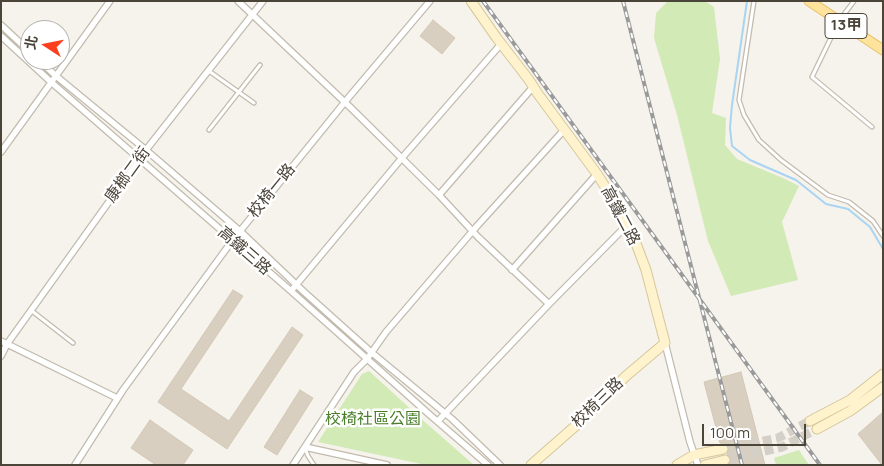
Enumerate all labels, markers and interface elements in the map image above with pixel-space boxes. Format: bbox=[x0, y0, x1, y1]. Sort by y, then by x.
road number: 13甲 bbox=[825, 14, 867, 38]
north arrow bbox=[20, 20, 70, 70]
text: 北 bbox=[20, 34, 41, 51]
street label: 康榔二街 bbox=[101, 143, 155, 207]
street label: 校椅一路 bbox=[244, 160, 300, 222]
street label: 高鐵二路 bbox=[597, 183, 643, 249]
street label: 高鐵三路 bbox=[214, 223, 274, 279]
street label: 校椅三路 bbox=[568, 374, 628, 432]
park label: 校椅社區公園 bbox=[325, 410, 421, 430]
scale bar bbox=[704, 414, 808, 446]
text: 100 m bbox=[710, 422, 750, 443]

